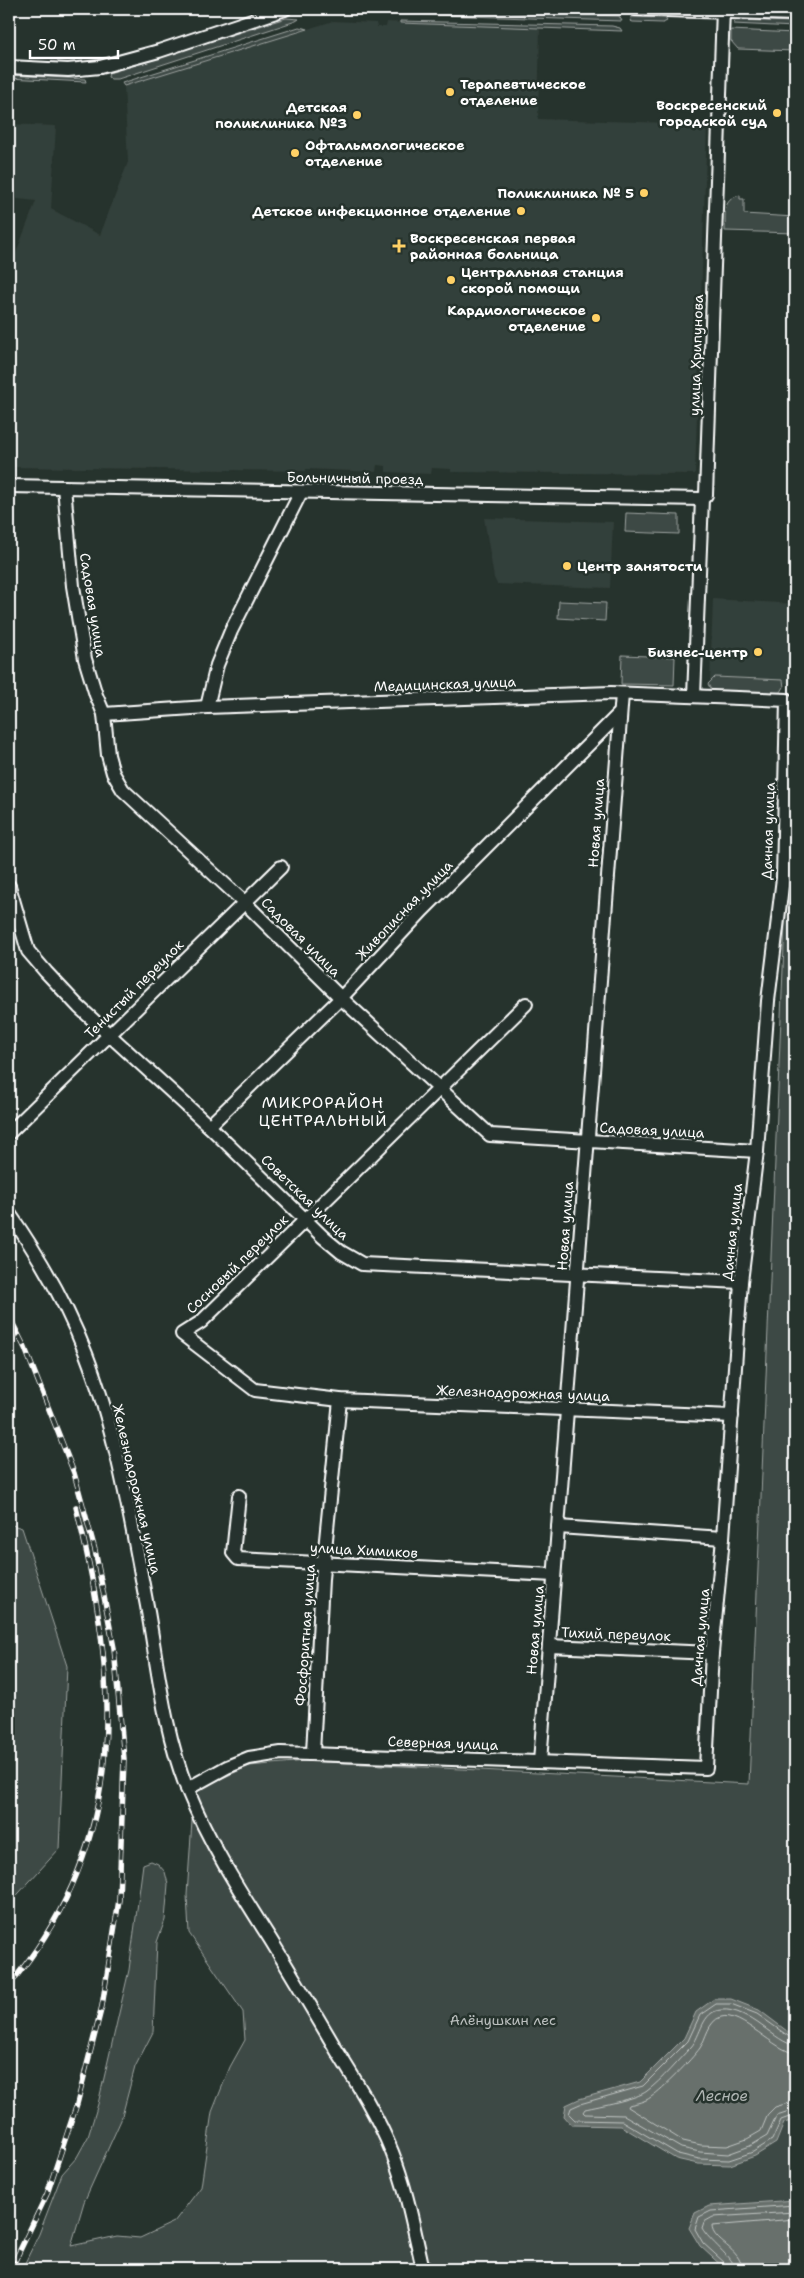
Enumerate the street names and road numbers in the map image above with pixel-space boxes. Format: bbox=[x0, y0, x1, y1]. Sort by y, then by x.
street label: улица Хрипунова bbox=[685, 294, 707, 416]
street label: Больничный проезд bbox=[286, 468, 424, 488]
street label: Садовая улица bbox=[76, 552, 110, 659]
street label: Медицинская улица bbox=[374, 673, 517, 695]
street label: Новая улица bbox=[584, 777, 608, 868]
street label: Дачная улица bbox=[757, 782, 779, 880]
street label: Живописная улица bbox=[352, 856, 457, 964]
street label: Садовая улица bbox=[257, 893, 345, 981]
street label: Тенистый переулок bbox=[81, 935, 188, 1042]
street label: Садовая улица bbox=[599, 1118, 705, 1142]
street label: Советская улица bbox=[257, 1150, 353, 1244]
street label: Новая улица bbox=[553, 1180, 577, 1271]
street label: Дачная улица bbox=[718, 1182, 746, 1282]
street label: Сосновый переулок bbox=[182, 1210, 292, 1317]
street label: Железнодорожная улица bbox=[436, 1381, 611, 1405]
street label: Железнодорожная улица bbox=[109, 1402, 165, 1576]
street label: улица Химиков bbox=[310, 1538, 418, 1562]
street label: Фосфоритная улица bbox=[291, 1563, 319, 1706]
street label: Новая улица bbox=[522, 1584, 548, 1675]
street label: Дачная улица bbox=[687, 1587, 713, 1687]
street label: Тихий переулок bbox=[561, 1623, 672, 1645]
street label: Северная улица bbox=[387, 1732, 499, 1754]

